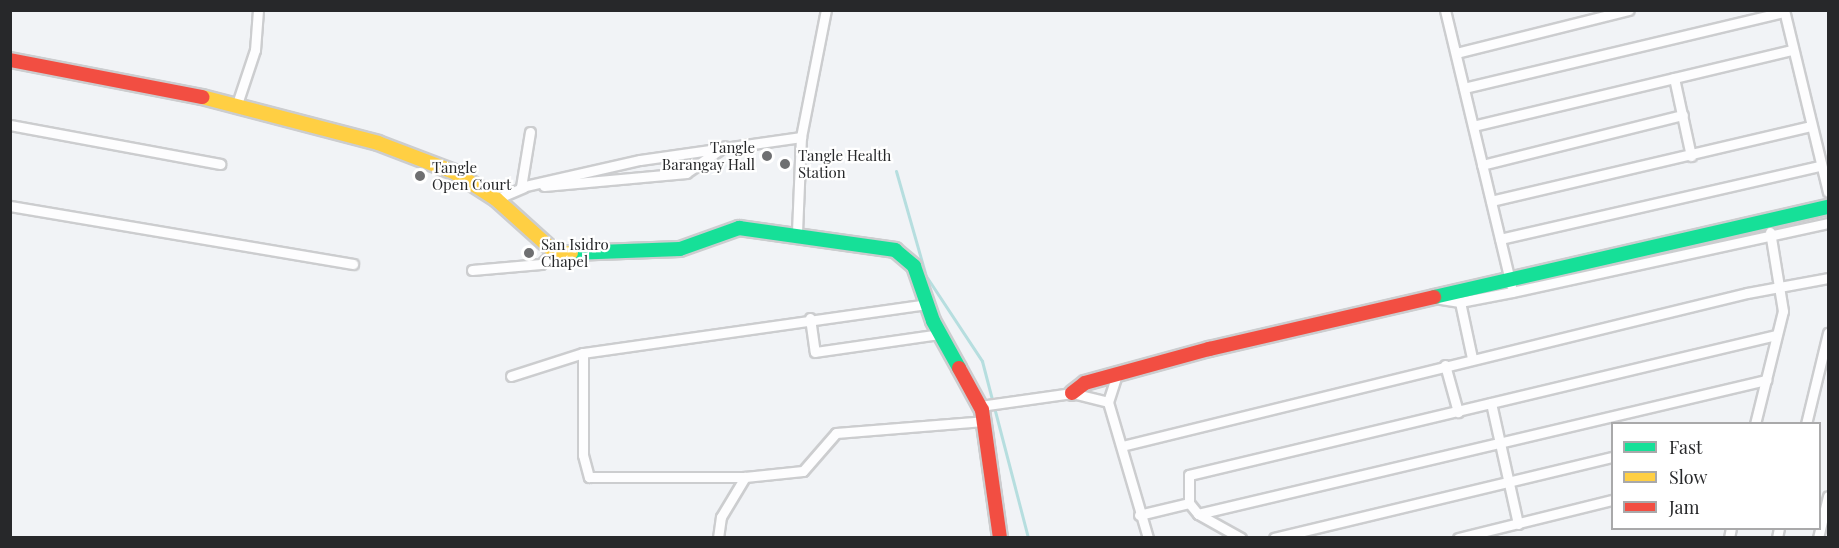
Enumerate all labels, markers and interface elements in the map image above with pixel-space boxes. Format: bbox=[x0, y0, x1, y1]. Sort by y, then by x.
place label: Tangle Barangay Hall bbox=[661, 138, 755, 173]
place label: Tangle Health Station bbox=[798, 146, 891, 181]
marker: Tangle Barangay Hall bbox=[760, 149, 774, 163]
marker: Tangle Health Station bbox=[776, 155, 794, 173]
place label: Tangle Open Court bbox=[432, 158, 511, 193]
marker: Tangle Open Court bbox=[413, 169, 427, 183]
place label: San Isidro Chapel bbox=[541, 235, 609, 270]
marker: San Isidro Chapel bbox=[522, 246, 536, 260]
legend bbox=[1611, 422, 1821, 530]
text: Fast bbox=[1669, 435, 1702, 459]
text: Slow bbox=[1669, 465, 1707, 489]
text: Jam bbox=[1669, 495, 1699, 519]

